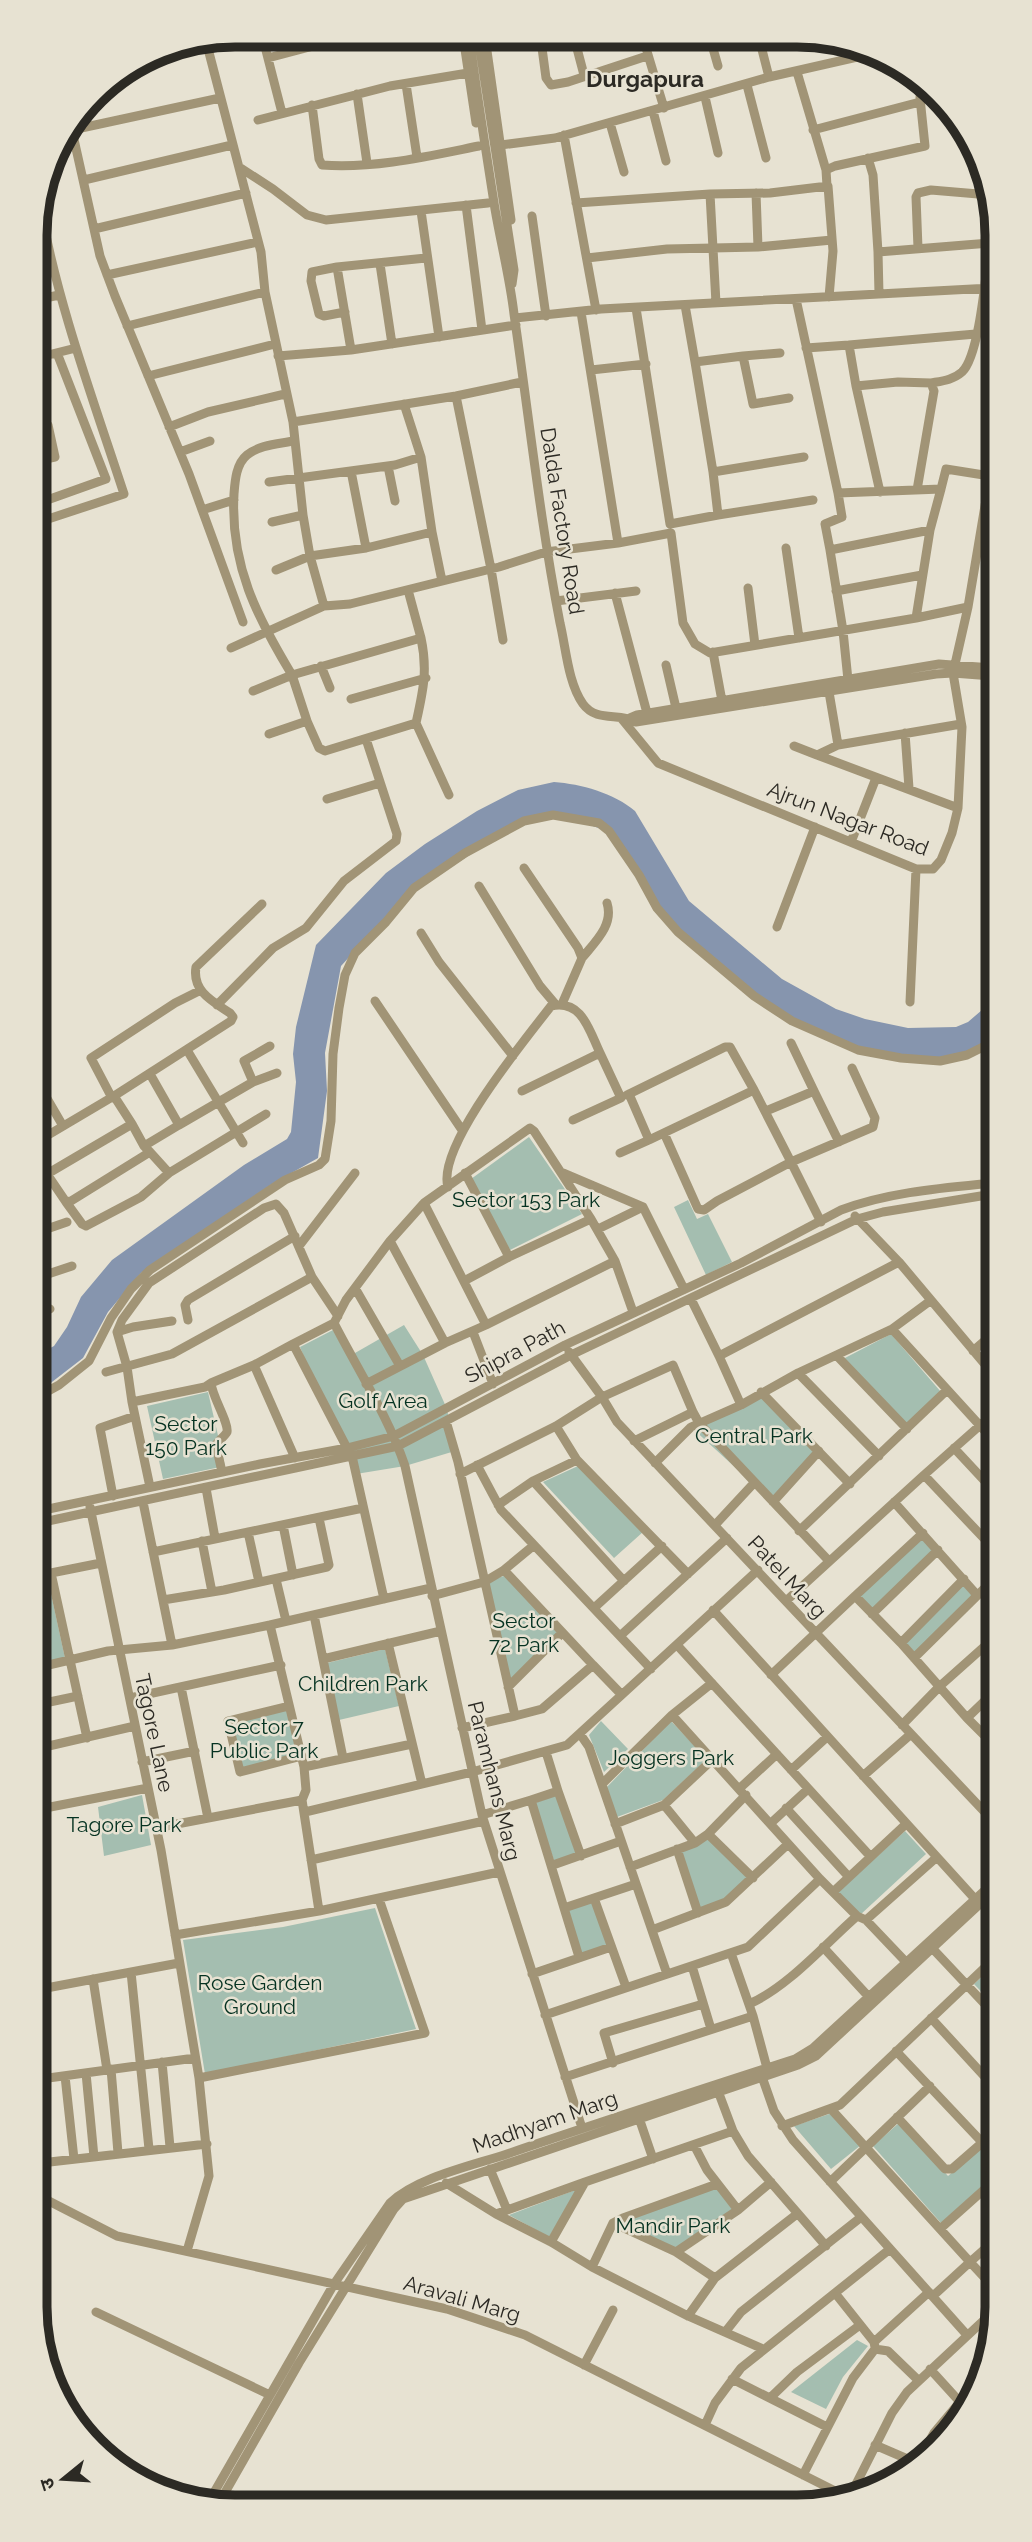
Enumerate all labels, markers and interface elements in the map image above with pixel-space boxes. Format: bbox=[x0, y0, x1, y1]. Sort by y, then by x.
district label: Durgapura bbox=[586, 65, 704, 92]
street label: Dalda Factory Road bbox=[535, 426, 590, 616]
street label: Ajrun Nagar Road bbox=[764, 776, 932, 861]
park label: Sector 153 Park bbox=[452, 1187, 600, 1212]
street label: Shipra Path bbox=[460, 1315, 569, 1388]
park label: Golf Area bbox=[338, 1388, 428, 1413]
park label: Sector 150 Park bbox=[145, 1411, 227, 1460]
park label: Central Park bbox=[695, 1423, 813, 1448]
street label: Patel Marg bbox=[743, 1530, 832, 1623]
park label: Sector 72 Park bbox=[489, 1608, 559, 1657]
street label: Tagore Lane bbox=[130, 1671, 179, 1794]
park label: Children Park bbox=[298, 1671, 428, 1696]
street label: Paramhans Marg bbox=[463, 1698, 526, 1863]
park label: Sector 7 Public Park bbox=[210, 1714, 318, 1763]
park label: Joggers Park bbox=[608, 1745, 734, 1770]
park label: Tagore Park bbox=[66, 1812, 182, 1837]
park label: Rose Garden Ground bbox=[198, 1970, 322, 2019]
street label: Madhyam Marg bbox=[469, 2085, 621, 2158]
park label: Mandir Park bbox=[616, 2213, 730, 2238]
street label: Aravali Marg bbox=[401, 2270, 523, 2327]
north arrow bbox=[28, 2444, 98, 2514]
text: उ bbox=[34, 2475, 59, 2493]

